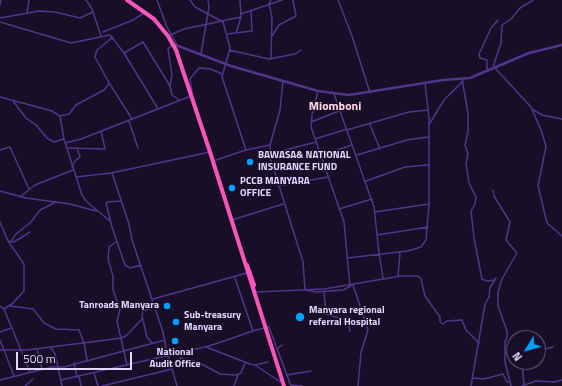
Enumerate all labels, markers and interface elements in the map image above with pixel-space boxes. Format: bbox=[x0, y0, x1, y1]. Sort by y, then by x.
district label: Miomboni bbox=[309, 100, 361, 114]
place label: BAWASA& NATIONAL INSURANCE FUND bbox=[258, 150, 350, 174]
marker: BAWASA& NATIONAL INSURANCE FUND bbox=[245, 157, 255, 167]
place label: PCCB MANYARA OFFICE bbox=[240, 176, 310, 200]
marker: PCCB MANYARA OFFICE bbox=[227, 183, 237, 193]
place label: Tanroads Manyara bbox=[79, 300, 159, 312]
marker: Tanroads Manyara bbox=[162, 301, 172, 311]
place label: Manyara regional referral Hospital bbox=[309, 305, 385, 328]
place label: Sub-treasury Manyara bbox=[184, 310, 241, 334]
marker: Manyara regional referral Hospital bbox=[294, 311, 306, 323]
marker: Sub-treasury Manyara bbox=[171, 317, 181, 327]
north arrow bbox=[506, 330, 546, 370]
marker: National Audit Office bbox=[170, 336, 180, 346]
scale bar bbox=[18, 344, 134, 370]
place label: National Audit Office bbox=[149, 347, 201, 370]
text: 500 m bbox=[23, 349, 56, 368]
text: N bbox=[509, 349, 526, 364]

